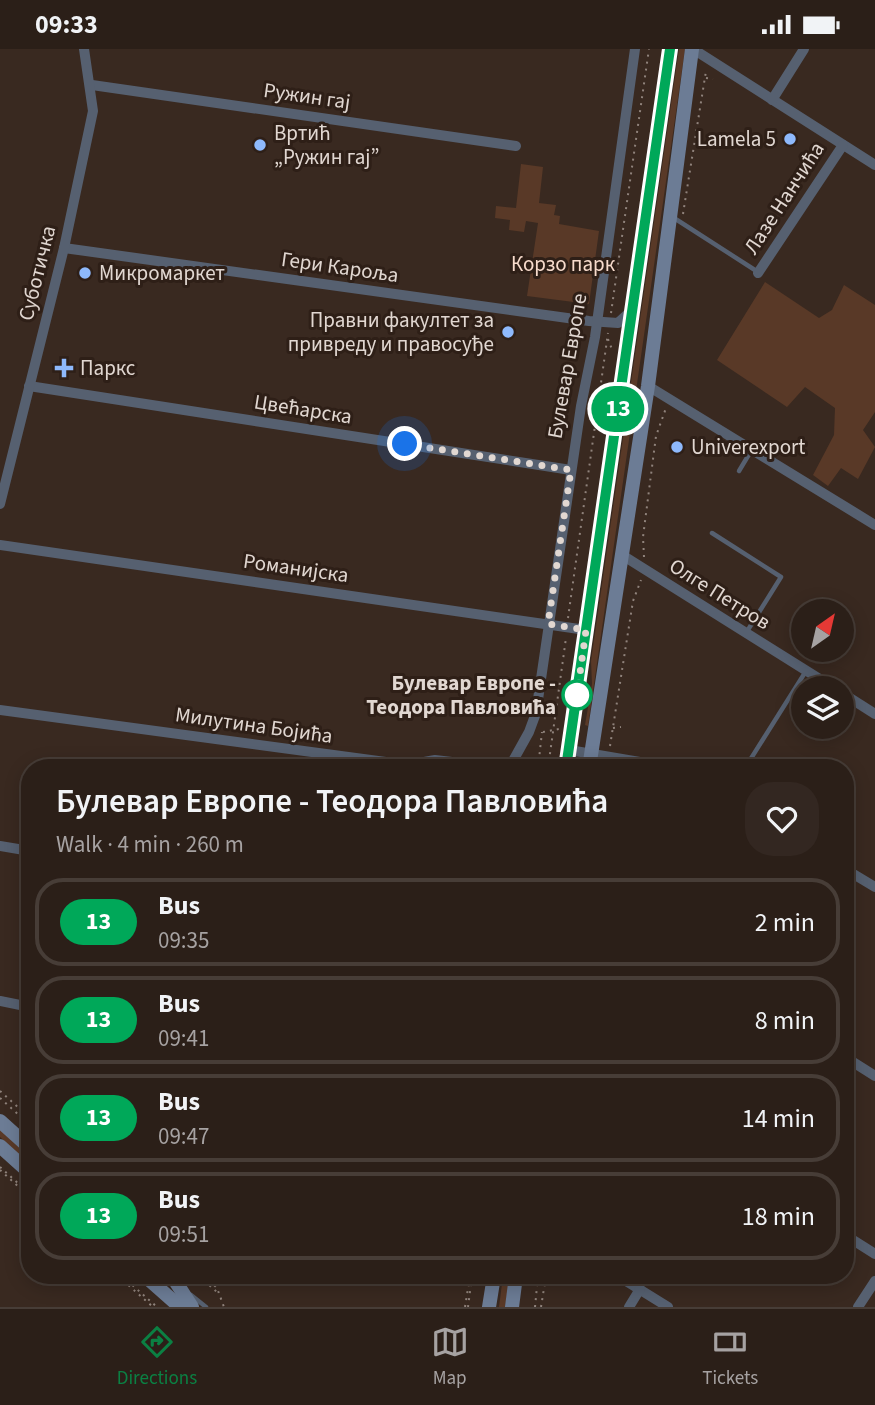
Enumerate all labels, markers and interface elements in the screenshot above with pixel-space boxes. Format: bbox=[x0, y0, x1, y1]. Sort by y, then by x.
text: 09:33 bbox=[35, 6, 98, 43]
street label: Ружин гај bbox=[262, 75, 352, 117]
place label: Вртић „Ружин гај” bbox=[274, 118, 379, 172]
place label: Lamela 5 bbox=[697, 124, 776, 154]
marker: Lamela 5 bbox=[782, 131, 798, 147]
street label: Лазе Нанчића bbox=[736, 136, 832, 260]
marker: Вртић „Ружин гај” bbox=[252, 137, 268, 153]
street label: Суботичка bbox=[11, 222, 63, 324]
street label: Гери Кароља bbox=[279, 244, 401, 290]
park label: Корзо парк bbox=[511, 249, 616, 279]
place label: Микромаркет bbox=[99, 258, 225, 288]
marker: Микромаркет bbox=[77, 265, 93, 281]
street label: Булевар Европе bbox=[539, 291, 595, 441]
place label: Правни факултет за привреду и правосуђе bbox=[288, 305, 494, 359]
marker: Правни факултет за привреду и правосуђе bbox=[500, 324, 516, 340]
place label: Паркс bbox=[80, 353, 136, 383]
marker: Паркс bbox=[54, 358, 74, 378]
street label: Цвећарска bbox=[252, 386, 354, 432]
line badge: 13 bbox=[586, 386, 650, 432]
text: 13 bbox=[605, 391, 631, 426]
your location bbox=[387, 426, 422, 461]
place label: Univerexport bbox=[691, 432, 805, 462]
marker: Univerexport bbox=[669, 439, 685, 455]
street label: Романијска bbox=[241, 546, 351, 590]
street label: Олге Петров bbox=[664, 551, 776, 637]
north arrow bbox=[791, 599, 854, 661]
map controls bbox=[791, 599, 854, 739]
place label: Булевар Европе - Теодора Павловића bbox=[366, 668, 556, 722]
button: layers bbox=[791, 676, 854, 739]
marker: Булевар Европе - Теодора Павловића bbox=[562, 680, 592, 710]
street label: Милутина Бојића bbox=[173, 699, 335, 751]
text: Булевар Европе - Теодора Павловића bbox=[56, 778, 608, 825]
button: heart bbox=[745, 782, 819, 856]
text: Walk · 4 min · 260 m bbox=[56, 828, 244, 861]
text: Bus bbox=[158, 887, 200, 924]
text: 13 bbox=[86, 904, 111, 939]
text: 2 min bbox=[755, 904, 815, 941]
text: 09:35 bbox=[158, 924, 209, 957]
text: Bus bbox=[158, 985, 200, 1022]
text: 13 bbox=[86, 1002, 111, 1037]
text: 8 min bbox=[755, 1002, 815, 1039]
text: 09:41 bbox=[158, 1022, 209, 1055]
text: Bus bbox=[158, 1083, 200, 1120]
text: 13 bbox=[86, 1100, 111, 1135]
text: 14 min bbox=[742, 1100, 815, 1137]
text: 09:47 bbox=[158, 1120, 209, 1153]
text: Bus bbox=[158, 1181, 200, 1218]
text: 13 bbox=[86, 1198, 111, 1233]
text: 18 min bbox=[742, 1198, 815, 1235]
text: 09:51 bbox=[158, 1218, 209, 1251]
tab: Directions bbox=[117, 1323, 197, 1392]
tab: Map bbox=[431, 1323, 469, 1392]
tab: Tickets bbox=[702, 1323, 758, 1392]

